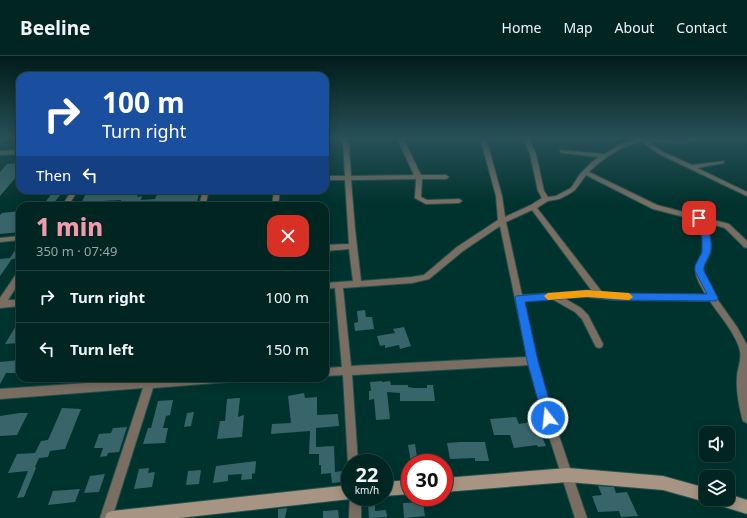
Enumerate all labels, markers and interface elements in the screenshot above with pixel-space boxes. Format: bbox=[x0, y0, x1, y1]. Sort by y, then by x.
text: Beeline bbox=[20, 15, 90, 41]
text: Home bbox=[502, 18, 541, 37]
text: Map bbox=[563, 18, 593, 37]
text: About bbox=[615, 18, 654, 37]
text: Contact bbox=[676, 18, 727, 37]
text: 100 m bbox=[102, 83, 185, 121]
icon: right bbox=[36, 88, 88, 140]
text: Turn right bbox=[102, 119, 186, 143]
icon: left bbox=[79, 164, 101, 186]
text: Then bbox=[36, 165, 71, 185]
pin bbox=[682, 201, 716, 235]
icon: arrive bbox=[688, 207, 710, 229]
text: 1 min bbox=[36, 210, 103, 243]
button: close bbox=[267, 215, 309, 257]
text: 350 m · 07:49 bbox=[36, 242, 117, 260]
icon: right bbox=[36, 286, 58, 308]
text: Turn right bbox=[70, 287, 145, 307]
text: 100 m bbox=[265, 287, 309, 307]
icon: left bbox=[36, 338, 58, 360]
text: Turn left bbox=[70, 339, 134, 359]
text: 150 m bbox=[265, 339, 309, 359]
position arrow bbox=[527, 397, 569, 439]
map controls bbox=[699, 426, 735, 506]
button: sound bbox=[699, 426, 735, 462]
speed limit sign: 30 bbox=[401, 454, 453, 506]
text: 22 bbox=[356, 461, 378, 488]
button: layers bbox=[699, 470, 735, 506]
text: km/h bbox=[355, 483, 379, 497]

